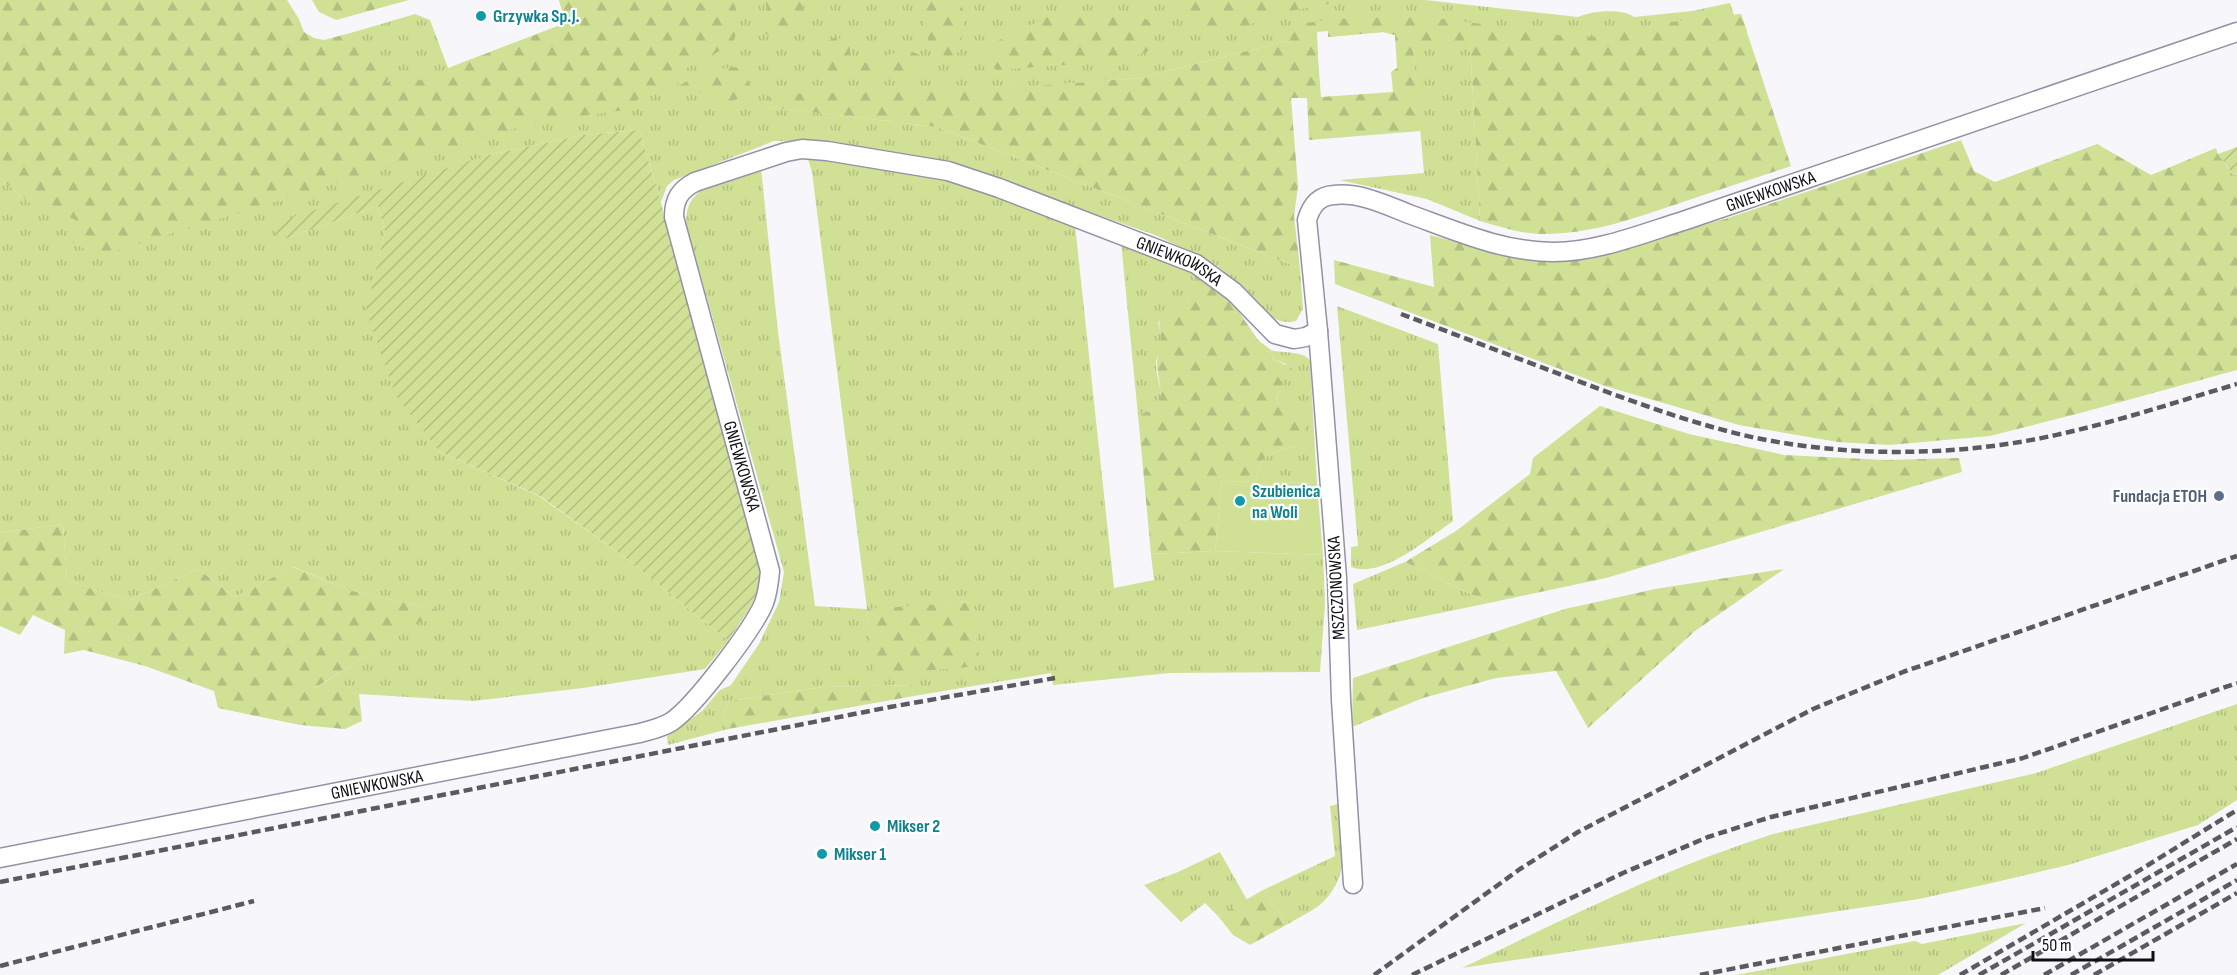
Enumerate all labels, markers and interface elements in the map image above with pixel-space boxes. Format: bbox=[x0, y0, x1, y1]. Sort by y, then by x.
place label: Grzywka Sp.J. bbox=[493, 6, 580, 27]
marker: Grzywka Sp.J. bbox=[474, 9, 488, 23]
street label: GNIEWKOWSKA bbox=[1723, 167, 1818, 217]
street label: GNIEWKOWSKA bbox=[1133, 232, 1226, 291]
street label: GNIEWKOWSKA bbox=[719, 419, 764, 514]
place label: Szubienica na Woli bbox=[1252, 481, 1320, 523]
place label: Fundacja ETOH bbox=[2113, 486, 2207, 507]
marker: Fundacja ETOH bbox=[2212, 489, 2226, 503]
marker: Szubienica na Woli bbox=[1233, 494, 1247, 508]
street label: MSZCZONOWSKA bbox=[1323, 535, 1350, 640]
street label: GNIEWKOWSKA bbox=[329, 766, 425, 804]
place label: Mikser 2 bbox=[887, 816, 940, 837]
marker: Mikser 2 bbox=[868, 819, 882, 833]
place label: Mikser 1 bbox=[834, 844, 886, 865]
marker: Mikser 1 bbox=[815, 847, 829, 861]
scale bar bbox=[2033, 924, 2153, 962]
text: 50 m bbox=[2042, 935, 2072, 956]

